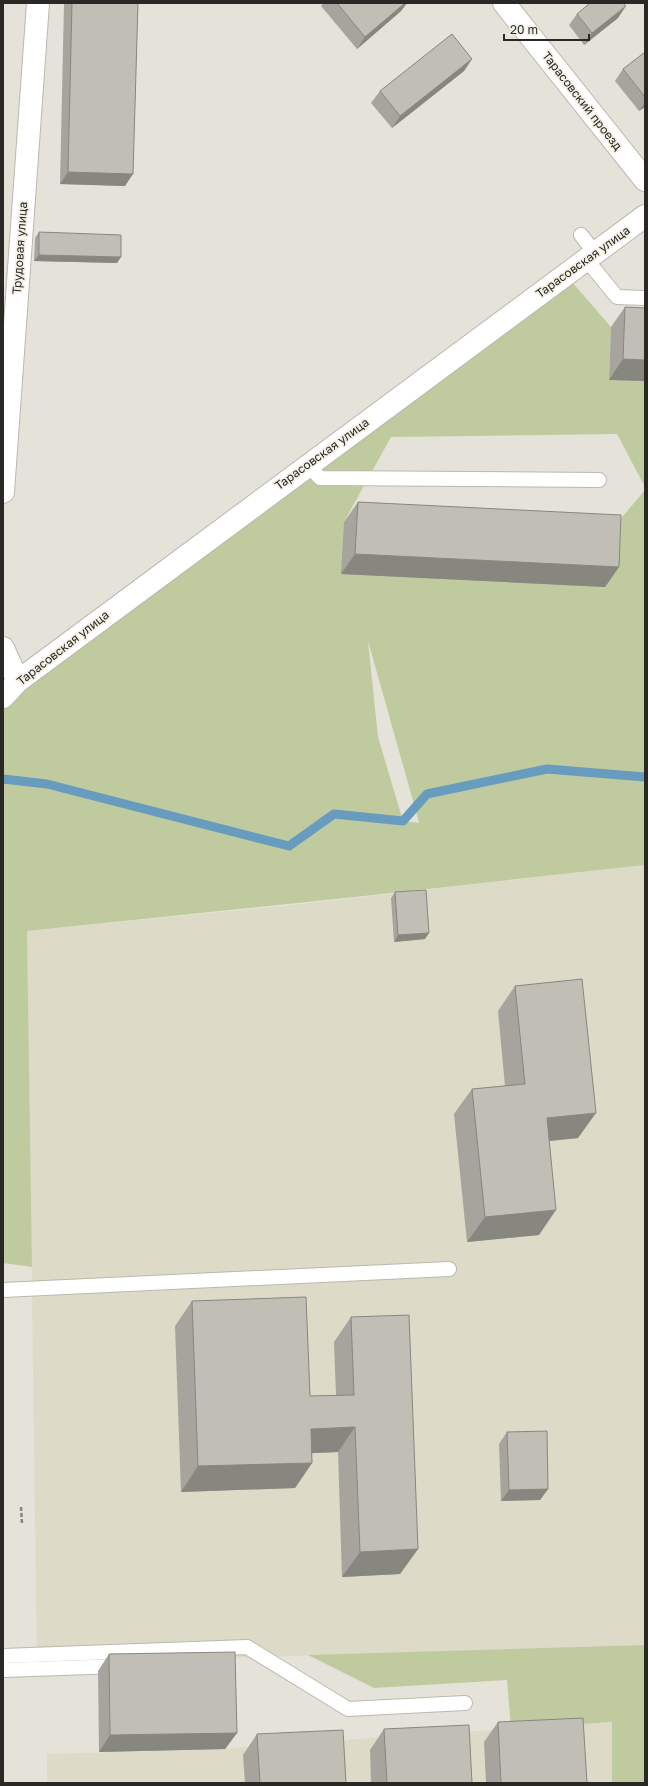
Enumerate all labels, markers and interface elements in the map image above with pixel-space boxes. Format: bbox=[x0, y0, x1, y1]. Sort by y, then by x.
scale bar bbox=[504, 16, 589, 42]
text: 20 m bbox=[510, 22, 538, 37]
street label: Тарасовский проезд bbox=[539, 48, 626, 153]
street label: Трудовая улица bbox=[9, 201, 30, 295]
street label: Тарасовская улица bbox=[533, 222, 633, 301]
street label: Тарасовская улица bbox=[272, 414, 372, 493]
street label: Тарасовская улица bbox=[14, 607, 112, 688]

